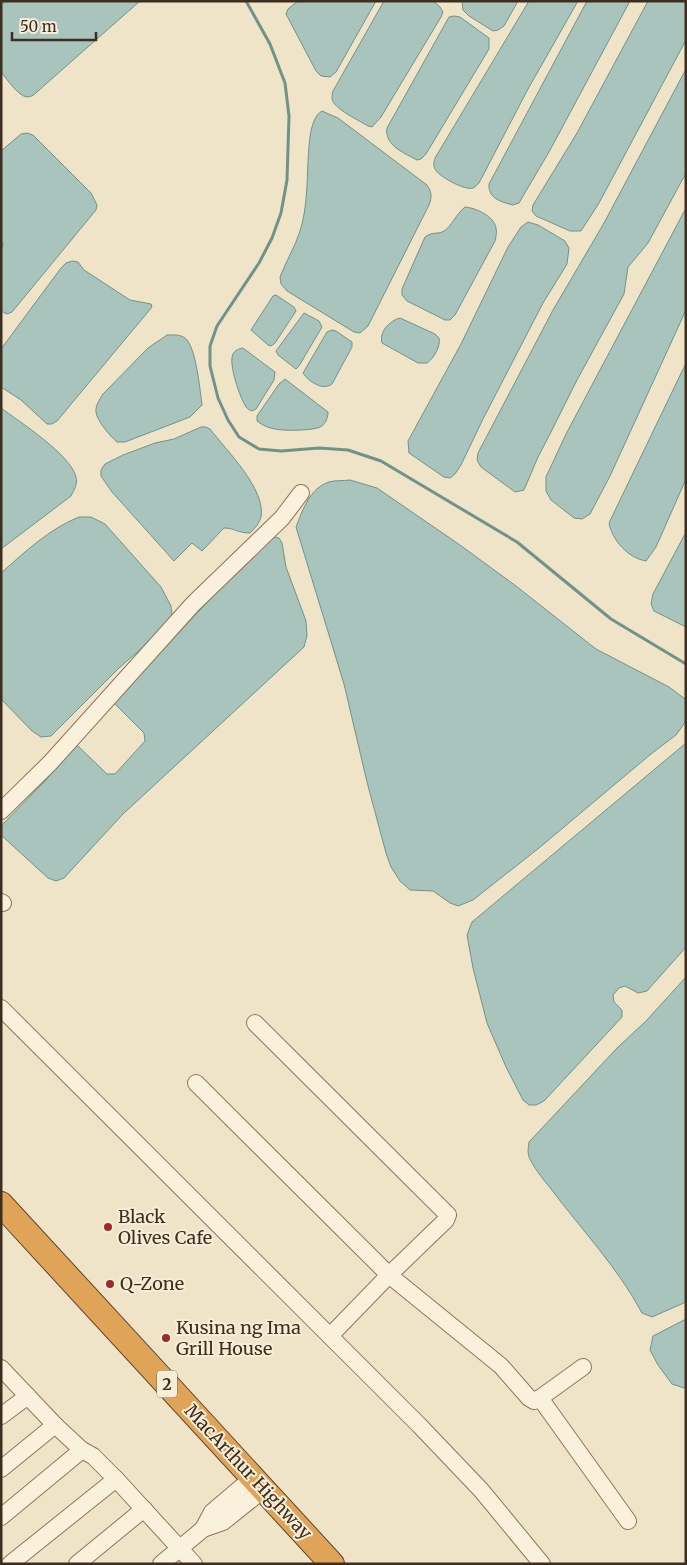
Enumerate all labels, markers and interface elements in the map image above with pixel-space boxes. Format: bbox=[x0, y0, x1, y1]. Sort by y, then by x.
scale bar bbox=[12, 10, 96, 42]
text: 50 m bbox=[20, 17, 57, 36]
place label: Black Olives Cafe bbox=[118, 1205, 212, 1249]
marker: Black Olives Cafe bbox=[102, 1221, 114, 1233]
place label: Q-Zone bbox=[120, 1272, 184, 1295]
marker: Q-Zone bbox=[104, 1278, 116, 1290]
place label: Kusina ng Ima Grill House bbox=[176, 1316, 301, 1360]
marker: Kusina ng Ima Grill House bbox=[160, 1332, 172, 1344]
road number: 2 bbox=[157, 1370, 177, 1398]
street label: MacArthur Highway bbox=[180, 1399, 317, 1544]

